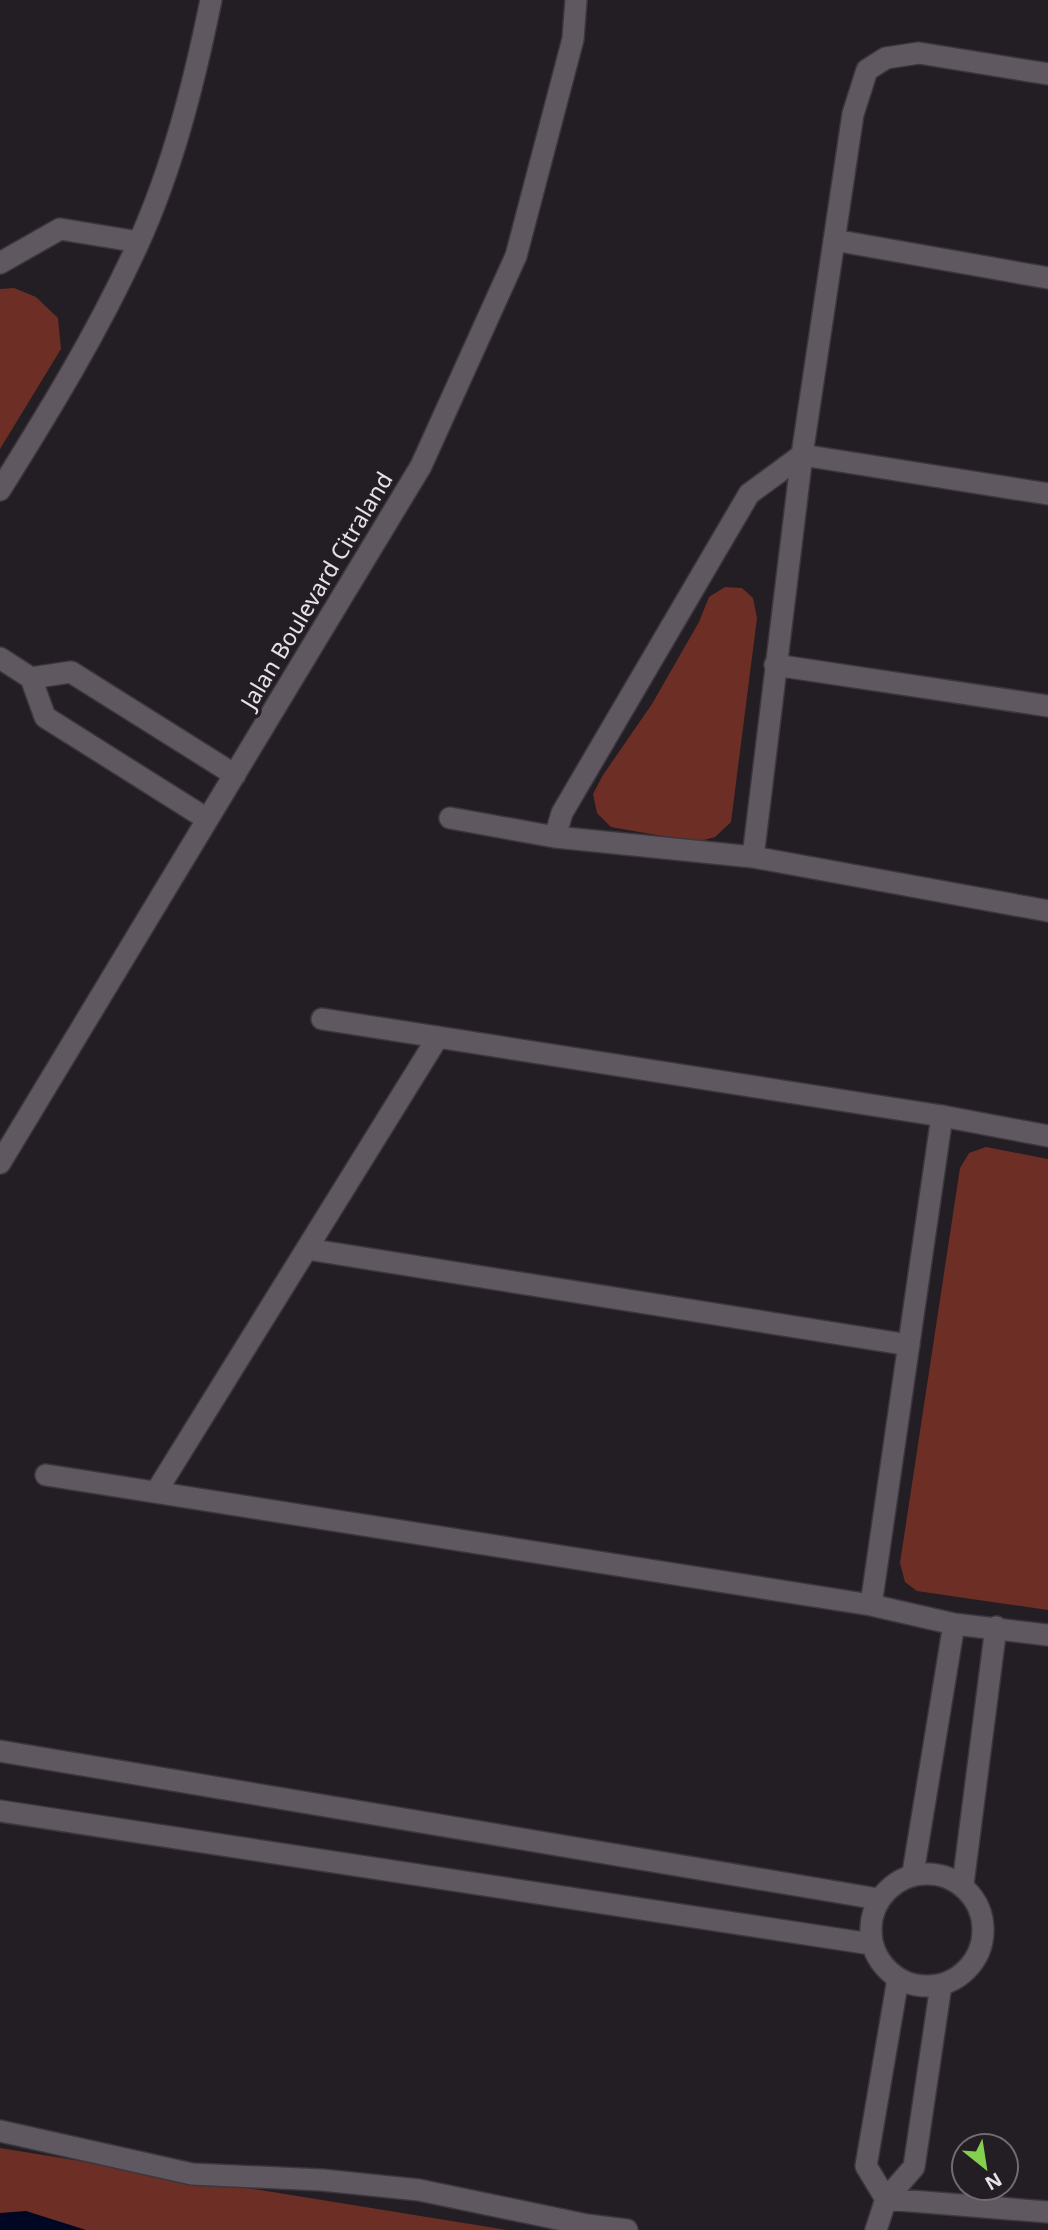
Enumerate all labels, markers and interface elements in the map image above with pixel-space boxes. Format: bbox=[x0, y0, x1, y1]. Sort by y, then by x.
street label: Jalan Boulevard Citraland bbox=[231, 465, 400, 716]
north arrow bbox=[950, 2132, 1020, 2202]
text: N bbox=[980, 2167, 1007, 2197]

